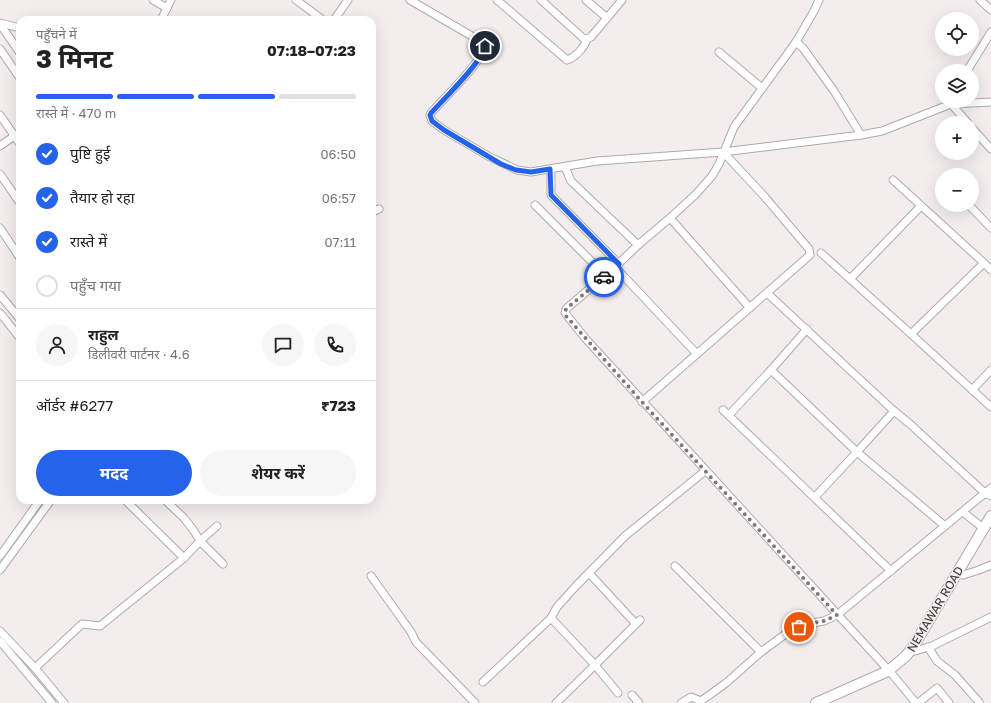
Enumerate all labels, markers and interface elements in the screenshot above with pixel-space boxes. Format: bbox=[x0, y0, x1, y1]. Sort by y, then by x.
map controls bbox=[935, 12, 979, 212]
button: locate bbox=[935, 12, 979, 56]
text: पहुँचने में bbox=[36, 26, 77, 42]
pin bbox=[468, 29, 502, 63]
icon: home bbox=[474, 35, 496, 57]
text: 07:18–07:23 bbox=[267, 41, 356, 59]
text: 3 मिनट bbox=[36, 43, 113, 74]
button: layers bbox=[935, 64, 979, 108]
text: रास्ते में · 470 m bbox=[36, 105, 116, 121]
button: + bbox=[935, 116, 979, 160]
icon: check bbox=[36, 143, 58, 165]
text: पुष्टि हुई bbox=[70, 144, 110, 162]
text: 06:50 bbox=[321, 146, 356, 162]
button: − bbox=[935, 168, 979, 212]
icon: check bbox=[36, 187, 58, 209]
text: तैयार हो रहा bbox=[70, 188, 135, 206]
text: 06:57 bbox=[322, 190, 356, 206]
icon: check bbox=[36, 231, 58, 253]
text: रास्ते में bbox=[70, 232, 107, 250]
text: 07:11 bbox=[325, 234, 356, 250]
courier bbox=[584, 257, 624, 297]
icon: car bbox=[593, 266, 615, 288]
text: पहुँच गया bbox=[70, 276, 121, 294]
button: person bbox=[36, 324, 78, 366]
button: chat bbox=[262, 324, 304, 366]
button: phone bbox=[314, 324, 356, 366]
text: राहुल bbox=[88, 325, 119, 343]
text: डिलीवरी पार्टनर · 4.6 bbox=[88, 346, 190, 362]
text: ऑर्डर #6277 bbox=[36, 396, 113, 414]
text: ₹723 bbox=[321, 396, 356, 414]
button: मदद bbox=[36, 450, 192, 496]
button: शेयर करें bbox=[200, 450, 356, 496]
street label: NEMAWAR ROAD bbox=[904, 563, 966, 655]
pin bbox=[782, 610, 816, 644]
icon: bag bbox=[788, 616, 810, 638]

